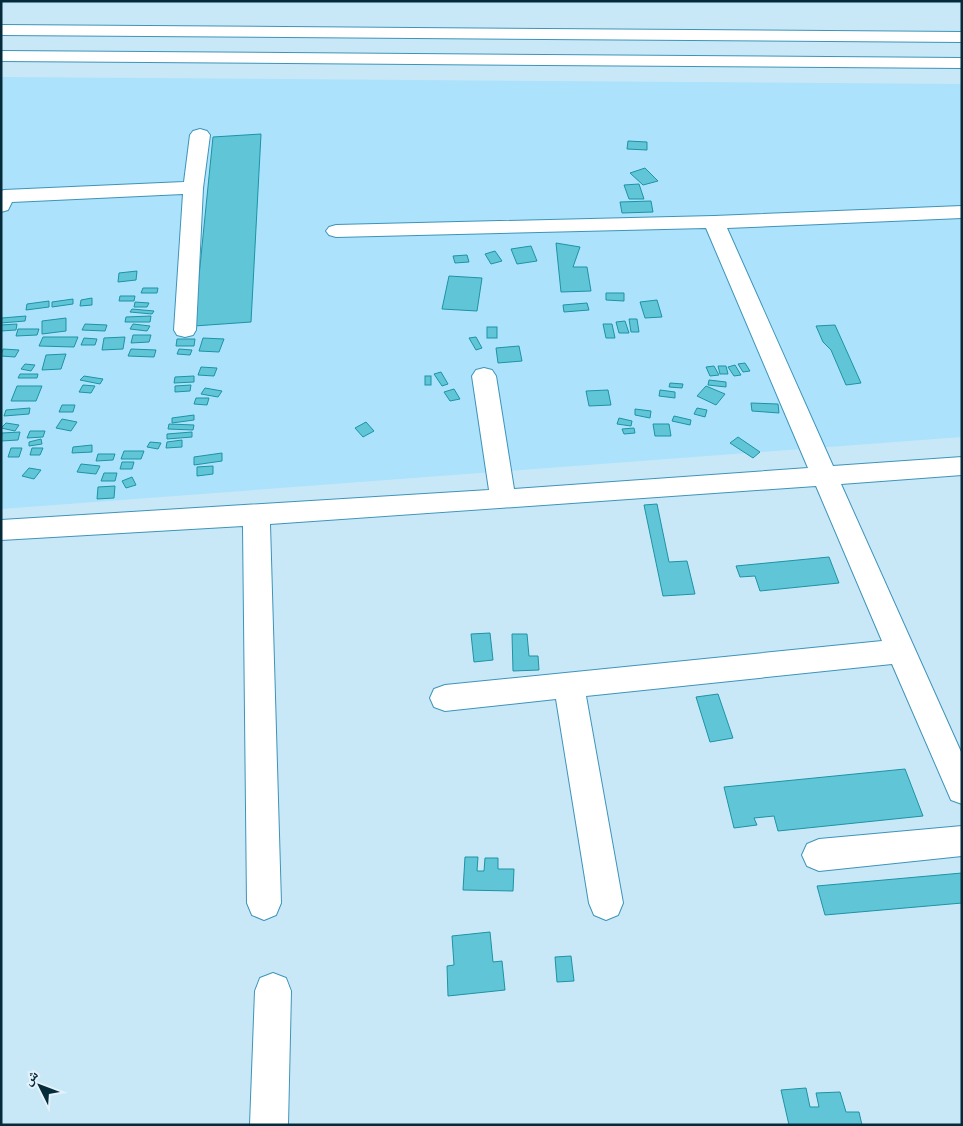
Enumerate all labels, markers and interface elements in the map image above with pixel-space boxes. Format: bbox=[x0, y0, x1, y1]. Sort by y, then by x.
north arrow bbox=[15, 1061, 65, 1111]
text: ش bbox=[19, 1066, 42, 1089]

